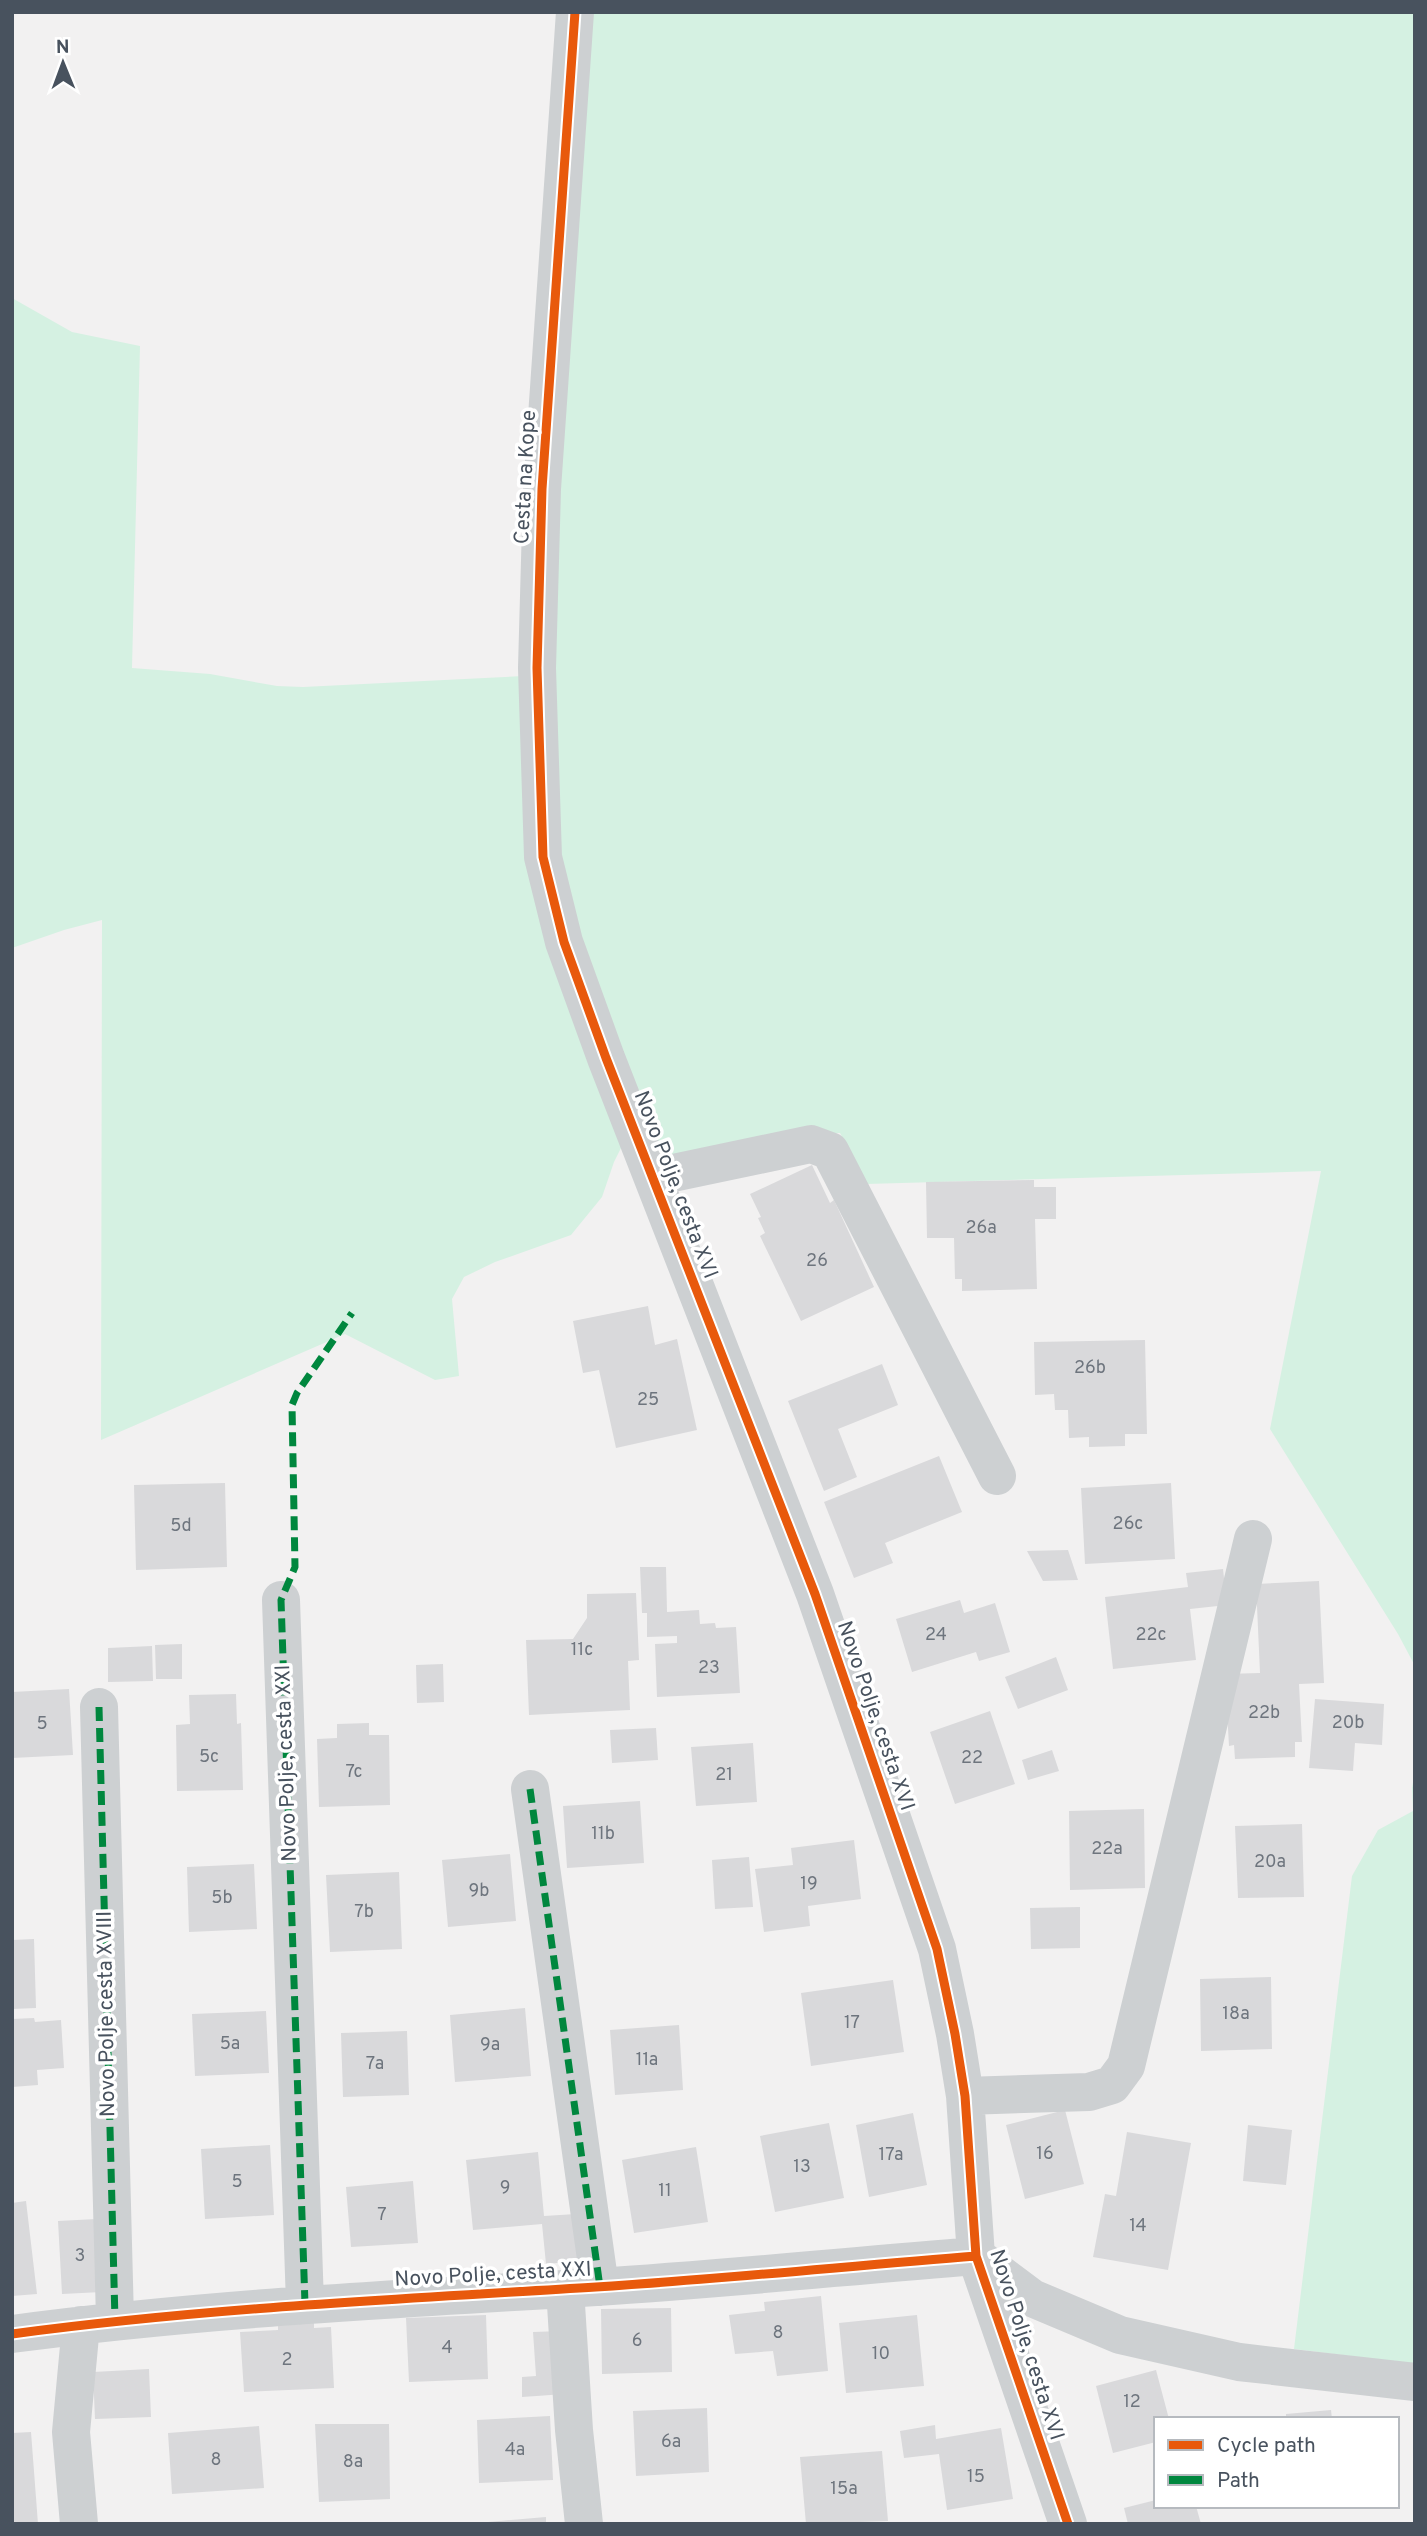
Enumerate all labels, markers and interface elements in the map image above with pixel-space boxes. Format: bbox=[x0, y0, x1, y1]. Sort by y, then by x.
north arrow bbox=[28, 28, 98, 98]
text: N bbox=[56, 36, 70, 60]
street label: Cesta na Kope bbox=[509, 409, 543, 545]
street label: Novo Polje, cesta XVI bbox=[627, 1087, 723, 1283]
house number: 26a bbox=[965, 1217, 997, 1240]
house number: 26 bbox=[806, 1250, 828, 1273]
house number: 26b bbox=[1074, 1357, 1106, 1380]
house number: 25 bbox=[637, 1389, 659, 1412]
house number: 26c bbox=[1113, 1513, 1143, 1536]
house number: 5d bbox=[170, 1515, 192, 1538]
street label: Novo Polje, cesta XVI bbox=[830, 1618, 920, 1814]
house number: 24 bbox=[925, 1624, 947, 1647]
house number: 22c bbox=[1135, 1624, 1167, 1647]
house number: 11c bbox=[571, 1639, 593, 1662]
house number: 23 bbox=[698, 1657, 720, 1680]
street label: Novo Polje, cesta XXI bbox=[270, 1664, 304, 1862]
house number: 22b bbox=[1248, 1702, 1280, 1725]
house number: 20b bbox=[1332, 1712, 1364, 1735]
house number: 5 bbox=[36, 1713, 48, 1736]
house number: 5c bbox=[199, 1746, 219, 1769]
house number: 22 bbox=[961, 1747, 983, 1770]
house number: 7c bbox=[346, 1761, 362, 1784]
house number: 21 bbox=[715, 1764, 733, 1787]
house number: 11b bbox=[591, 1823, 615, 1846]
house number: 22a bbox=[1091, 1838, 1123, 1861]
house number: 20a bbox=[1254, 1851, 1286, 1874]
house number: 19 bbox=[800, 1873, 818, 1896]
house number: 9b bbox=[469, 1880, 489, 1903]
house number: 5b bbox=[211, 1887, 233, 1910]
house number: 7b bbox=[354, 1901, 374, 1924]
street label: Novo Polje cesta XVIII bbox=[92, 1911, 122, 2117]
house number: 18a bbox=[1222, 2003, 1250, 2026]
house number: 17 bbox=[844, 2012, 860, 2035]
house number: 5a bbox=[220, 2033, 240, 2056]
house number: 9a bbox=[480, 2034, 500, 2057]
house number: 11a bbox=[636, 2049, 658, 2072]
house number: 7a bbox=[366, 2053, 384, 2076]
house number: 16 bbox=[1036, 2143, 1054, 2166]
house number: 17a bbox=[879, 2144, 903, 2167]
house number: 13 bbox=[793, 2156, 811, 2179]
house number: 5 bbox=[231, 2171, 243, 2194]
house number: 9 bbox=[500, 2177, 510, 2200]
house number: 11 bbox=[658, 2180, 672, 2203]
house number: 7 bbox=[377, 2204, 387, 2227]
house number: 14 bbox=[1129, 2215, 1147, 2238]
house number: 3 bbox=[75, 2245, 85, 2268]
street label: Novo Polje, cesta XVI bbox=[982, 2246, 1070, 2444]
street label: Novo Polje, cesta XXI bbox=[394, 2256, 592, 2294]
house number: 8 bbox=[773, 2322, 784, 2345]
house number: 6 bbox=[632, 2330, 642, 2353]
house number: 4 bbox=[441, 2337, 453, 2360]
house number: 10 bbox=[872, 2343, 890, 2366]
house number: 2 bbox=[281, 2349, 293, 2372]
house number: 12 bbox=[1123, 2391, 1141, 2414]
legend bbox=[1154, 2417, 1399, 2508]
house number: 6a bbox=[661, 2431, 681, 2454]
text: Cycle path bbox=[1217, 2433, 1316, 2460]
house number: 4a bbox=[505, 2439, 525, 2462]
house number: 8 bbox=[211, 2449, 222, 2472]
house number: 8a bbox=[343, 2451, 363, 2474]
house number: 15 bbox=[967, 2466, 985, 2489]
text: Path bbox=[1217, 2468, 1260, 2495]
house number: 15a bbox=[830, 2478, 858, 2501]

